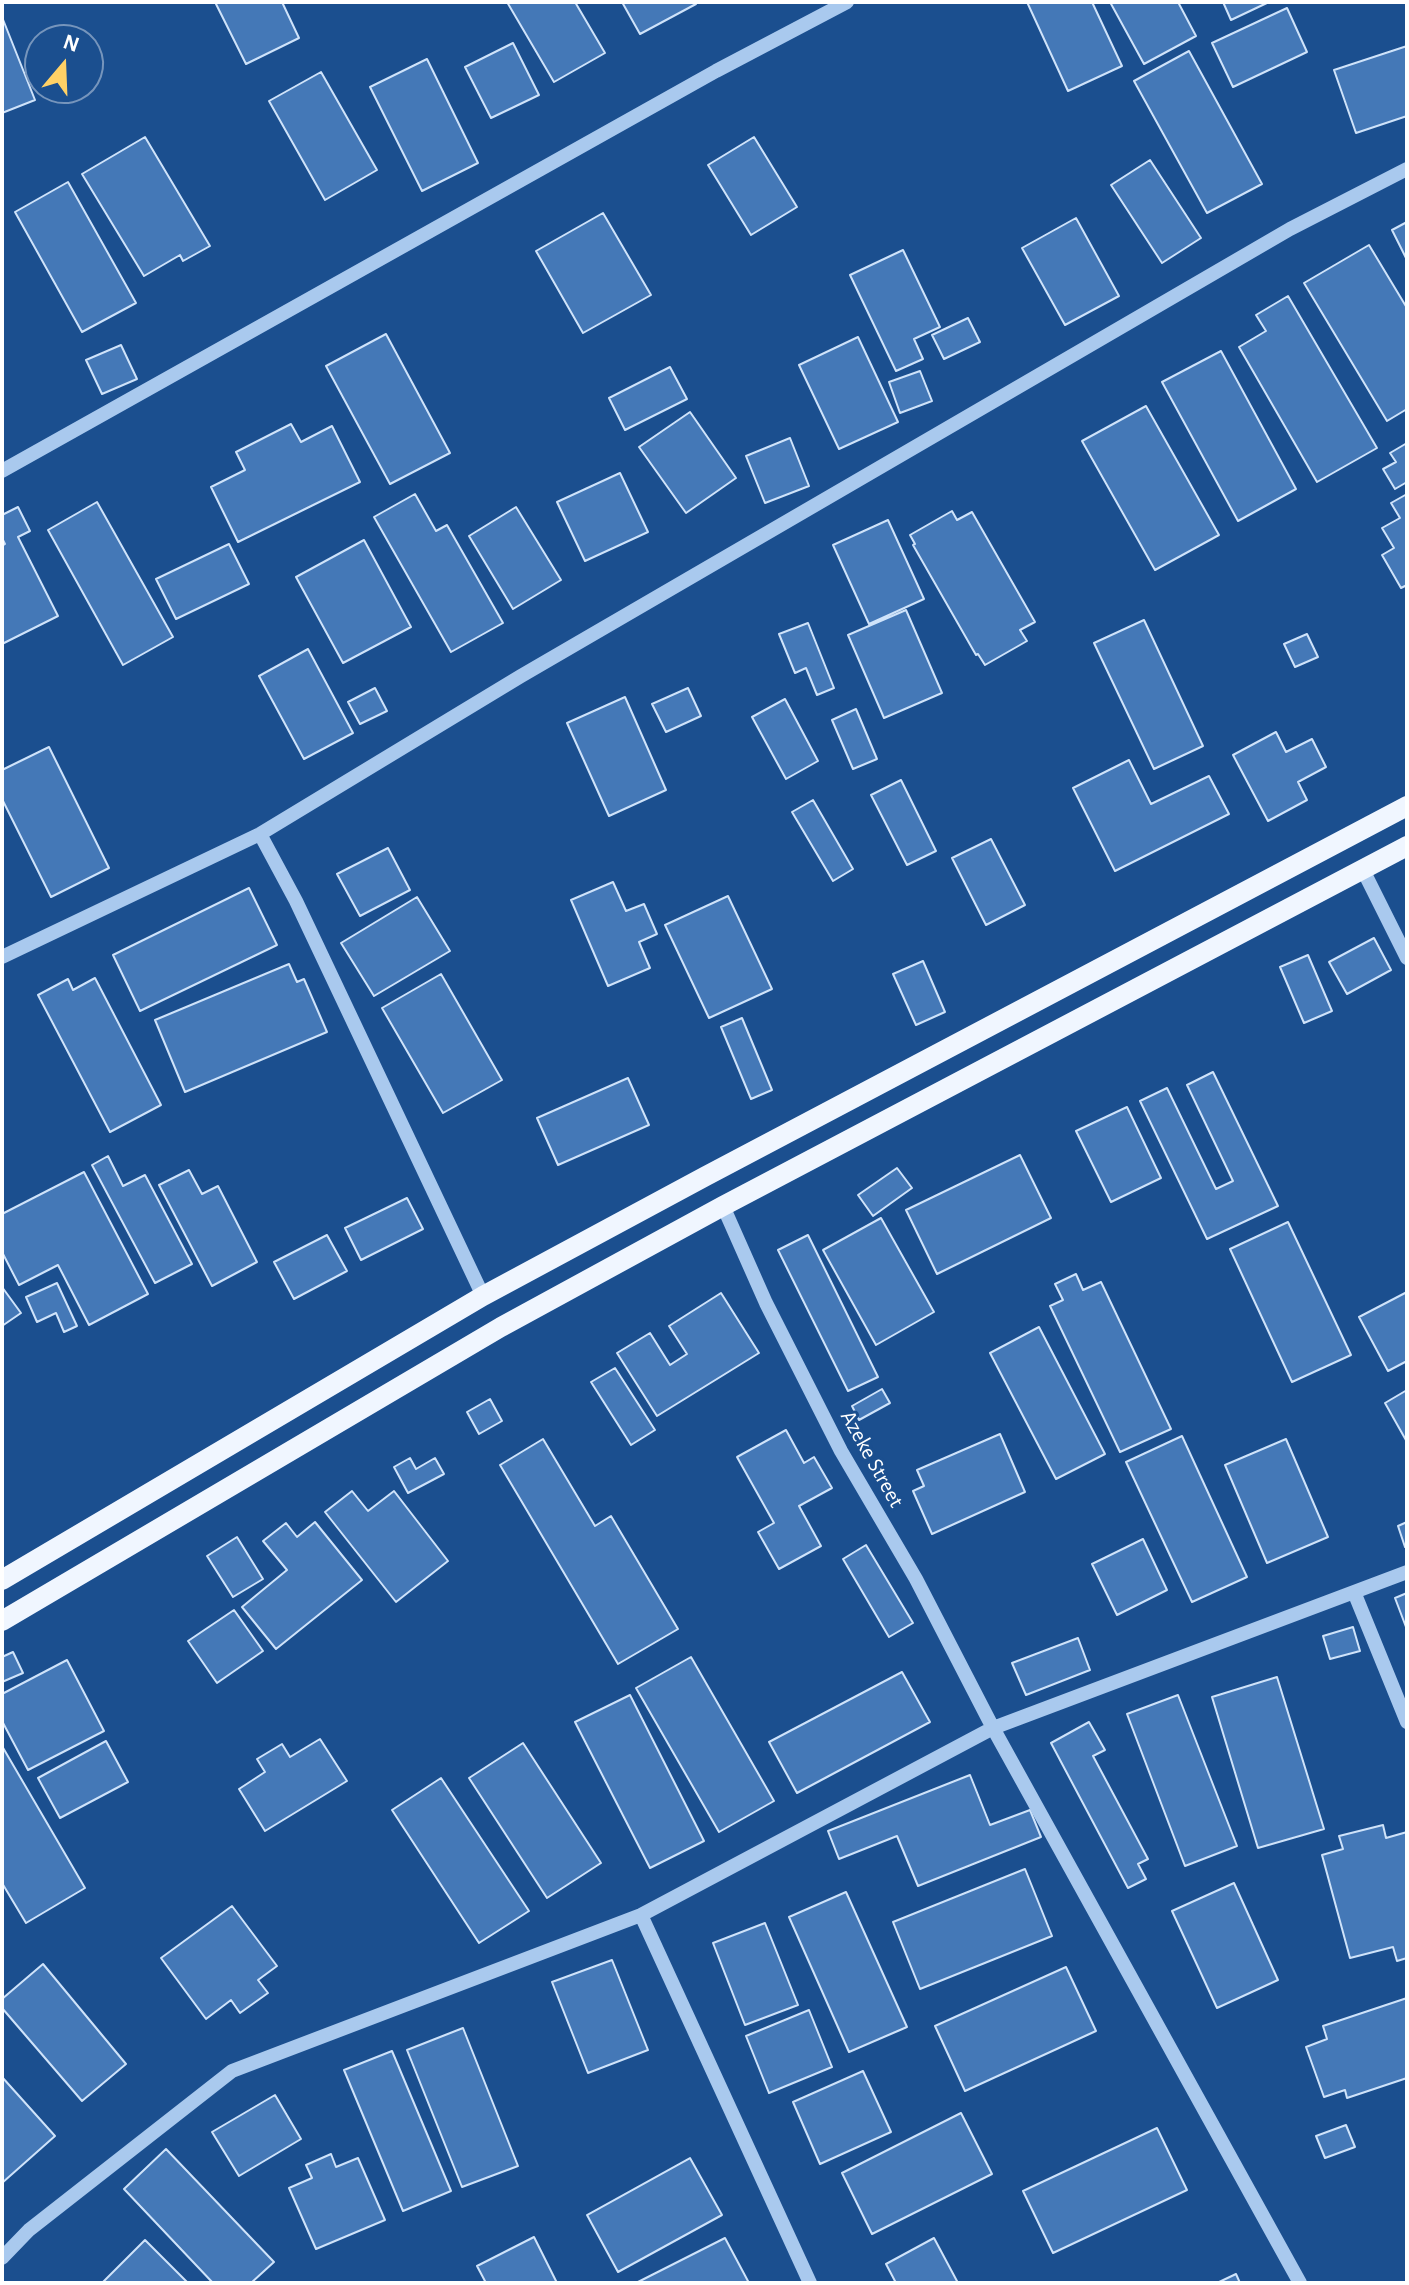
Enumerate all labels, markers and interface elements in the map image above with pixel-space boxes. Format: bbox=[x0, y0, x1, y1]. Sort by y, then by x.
north arrow bbox=[24, 24, 104, 104]
text: N bbox=[60, 30, 82, 56]
street label: Azeke Street bbox=[835, 1406, 909, 1512]

